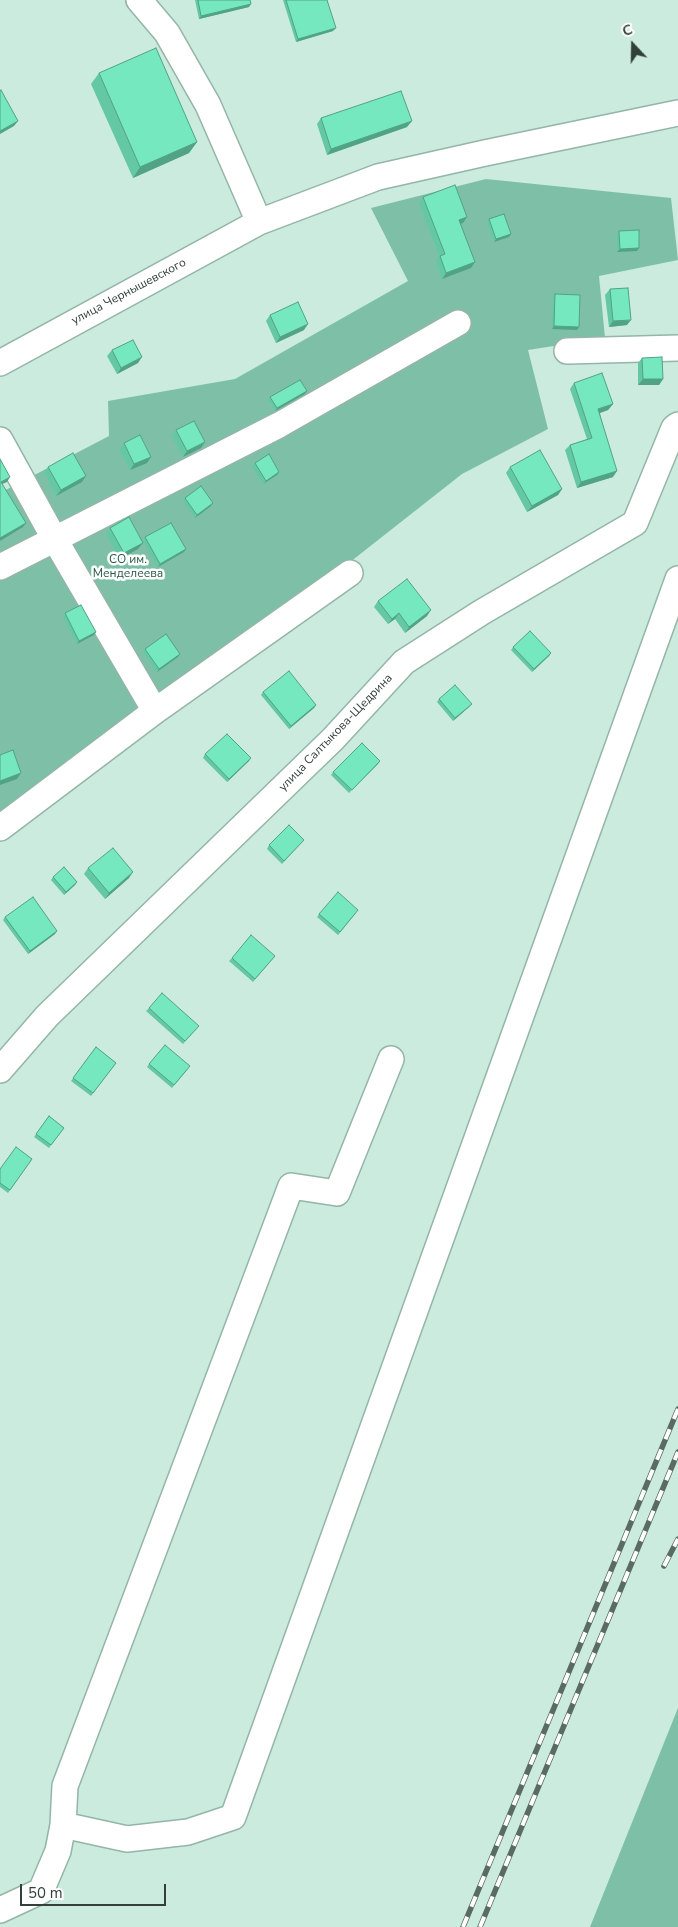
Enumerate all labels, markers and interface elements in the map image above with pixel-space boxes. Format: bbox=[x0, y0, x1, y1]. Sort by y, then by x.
north arrow bbox=[608, 20, 658, 70]
text: С bbox=[620, 20, 635, 41]
street label: улица Чернышевского bbox=[69, 256, 189, 328]
park label: СО им. Менделеева bbox=[93, 553, 163, 581]
street label: улица Салтыкова-Щедрина bbox=[276, 671, 396, 795]
scale bar bbox=[22, 1874, 169, 1906]
text: 50 m bbox=[28, 1883, 63, 1903]

